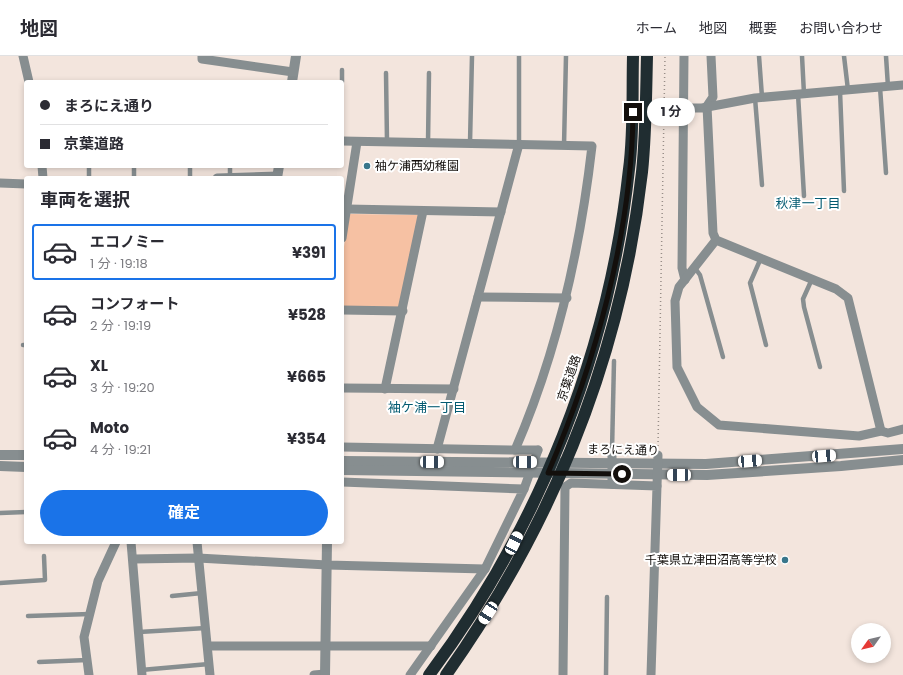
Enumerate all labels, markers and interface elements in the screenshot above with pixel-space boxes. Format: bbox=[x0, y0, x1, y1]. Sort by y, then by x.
text: 地図 bbox=[20, 15, 58, 42]
text: ホーム bbox=[635, 18, 677, 38]
text: 地図 bbox=[699, 18, 727, 38]
text: 概要 bbox=[749, 18, 777, 38]
text: お問い合わせ bbox=[799, 18, 883, 38]
text: まろにえ通り bbox=[64, 95, 154, 116]
callout: 1 分 bbox=[647, 98, 695, 126]
text: 1 分 bbox=[661, 102, 681, 121]
route end bbox=[624, 103, 642, 121]
text: 京葉道路 bbox=[64, 133, 124, 154]
place label: 袖ケ浦西幼稚園 bbox=[375, 157, 459, 174]
marker: 袖ケ浦西幼稚園 bbox=[362, 161, 372, 171]
text: 車両を選択 bbox=[40, 187, 130, 212]
district label: 秋津一丁目 bbox=[775, 194, 841, 213]
text: エコノミー bbox=[90, 231, 165, 252]
icon: car bbox=[42, 234, 78, 270]
text: ¥391 bbox=[292, 242, 326, 263]
text: 1 分 · 19:18 bbox=[90, 254, 148, 273]
text: コンフォート bbox=[90, 293, 180, 314]
icon: car bbox=[42, 296, 78, 332]
text: ¥528 bbox=[288, 304, 326, 325]
text: 2 分 · 19:19 bbox=[90, 316, 151, 335]
street label: 京葉道路 bbox=[553, 352, 584, 403]
text: XL bbox=[90, 355, 108, 376]
icon: car bbox=[42, 358, 78, 394]
text: ¥665 bbox=[287, 366, 326, 387]
text: 3 分 · 19:20 bbox=[90, 378, 155, 397]
district label: 袖ケ浦一丁目 bbox=[388, 398, 466, 417]
text: Moto bbox=[90, 417, 129, 438]
icon: car bbox=[42, 420, 78, 456]
text: ¥354 bbox=[287, 428, 326, 449]
text: 4 分 · 19:21 bbox=[90, 440, 151, 459]
street label: まろにえ通り bbox=[587, 440, 659, 459]
car bbox=[812, 449, 836, 463]
car bbox=[738, 454, 762, 468]
car bbox=[420, 456, 444, 468]
car bbox=[513, 456, 537, 468]
route start bbox=[613, 465, 631, 483]
car bbox=[667, 469, 691, 481]
button: 確定 bbox=[40, 490, 328, 536]
car bbox=[503, 530, 525, 556]
place label: 千葉県立津田沼高等学校 bbox=[645, 551, 777, 568]
marker: 千葉県立津田沼高等学校 bbox=[780, 555, 790, 565]
car bbox=[476, 600, 500, 626]
north arrow bbox=[851, 623, 891, 663]
map controls bbox=[851, 623, 891, 663]

